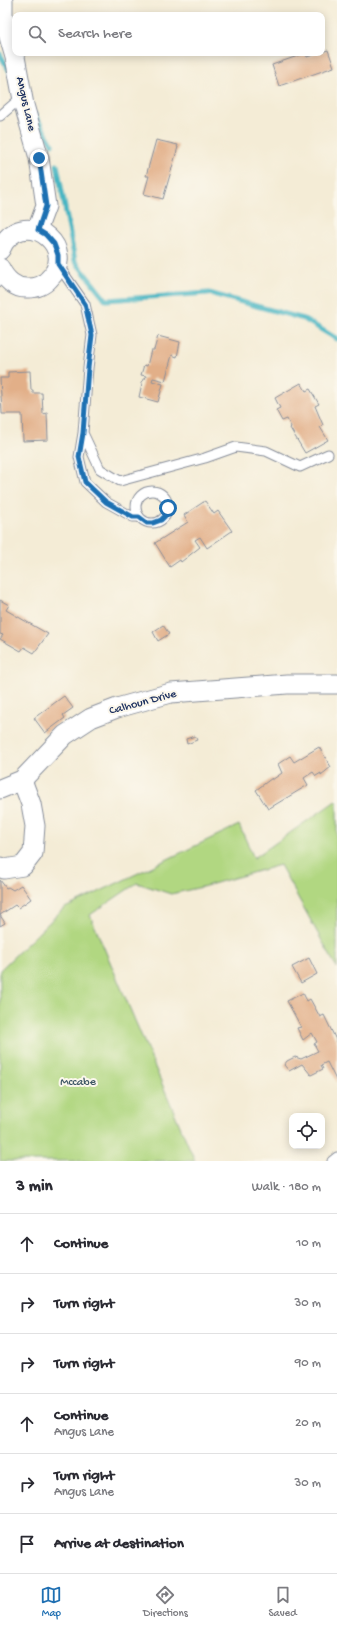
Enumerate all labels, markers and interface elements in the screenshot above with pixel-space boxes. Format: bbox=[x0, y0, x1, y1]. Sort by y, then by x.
search box bbox=[12, 12, 325, 56]
icon: search bbox=[26, 23, 48, 45]
text: Search here bbox=[58, 25, 132, 43]
street label: Angus Lane bbox=[12, 75, 38, 133]
route end bbox=[30, 149, 48, 167]
route start bbox=[159, 499, 177, 517]
street label: Calhoun Drive bbox=[108, 687, 179, 719]
park label: Mccabe bbox=[60, 1076, 97, 1090]
map controls bbox=[289, 1113, 325, 1149]
button: locate bbox=[289, 1113, 325, 1149]
text: 3 min bbox=[16, 1177, 53, 1197]
text: Walk · 180 m bbox=[252, 1180, 321, 1195]
icon: ahead bbox=[16, 1233, 38, 1255]
text: Continue bbox=[54, 1235, 108, 1253]
text: 10 m bbox=[296, 1236, 321, 1251]
icon: right bbox=[16, 1293, 38, 1315]
text: Turn right bbox=[54, 1295, 114, 1313]
text: 30 m bbox=[295, 1296, 321, 1311]
icon: right bbox=[16, 1353, 38, 1375]
text: Turn right bbox=[54, 1355, 114, 1373]
text: 90 m bbox=[295, 1356, 321, 1371]
text: Continue bbox=[54, 1407, 108, 1425]
icon: ahead bbox=[16, 1413, 38, 1435]
text: 20 m bbox=[295, 1416, 321, 1431]
text: Angus Lane bbox=[54, 1425, 114, 1440]
text: Turn right bbox=[54, 1467, 114, 1485]
icon: right bbox=[16, 1473, 38, 1495]
text: 30 m bbox=[295, 1476, 321, 1491]
text: Angus Lane bbox=[54, 1485, 114, 1500]
icon: arrive bbox=[16, 1533, 38, 1555]
text: Arrive at destination bbox=[54, 1535, 184, 1553]
tab: Map bbox=[40, 1584, 62, 1620]
tab: Directions bbox=[143, 1584, 188, 1620]
tab: Saved bbox=[268, 1584, 297, 1620]

